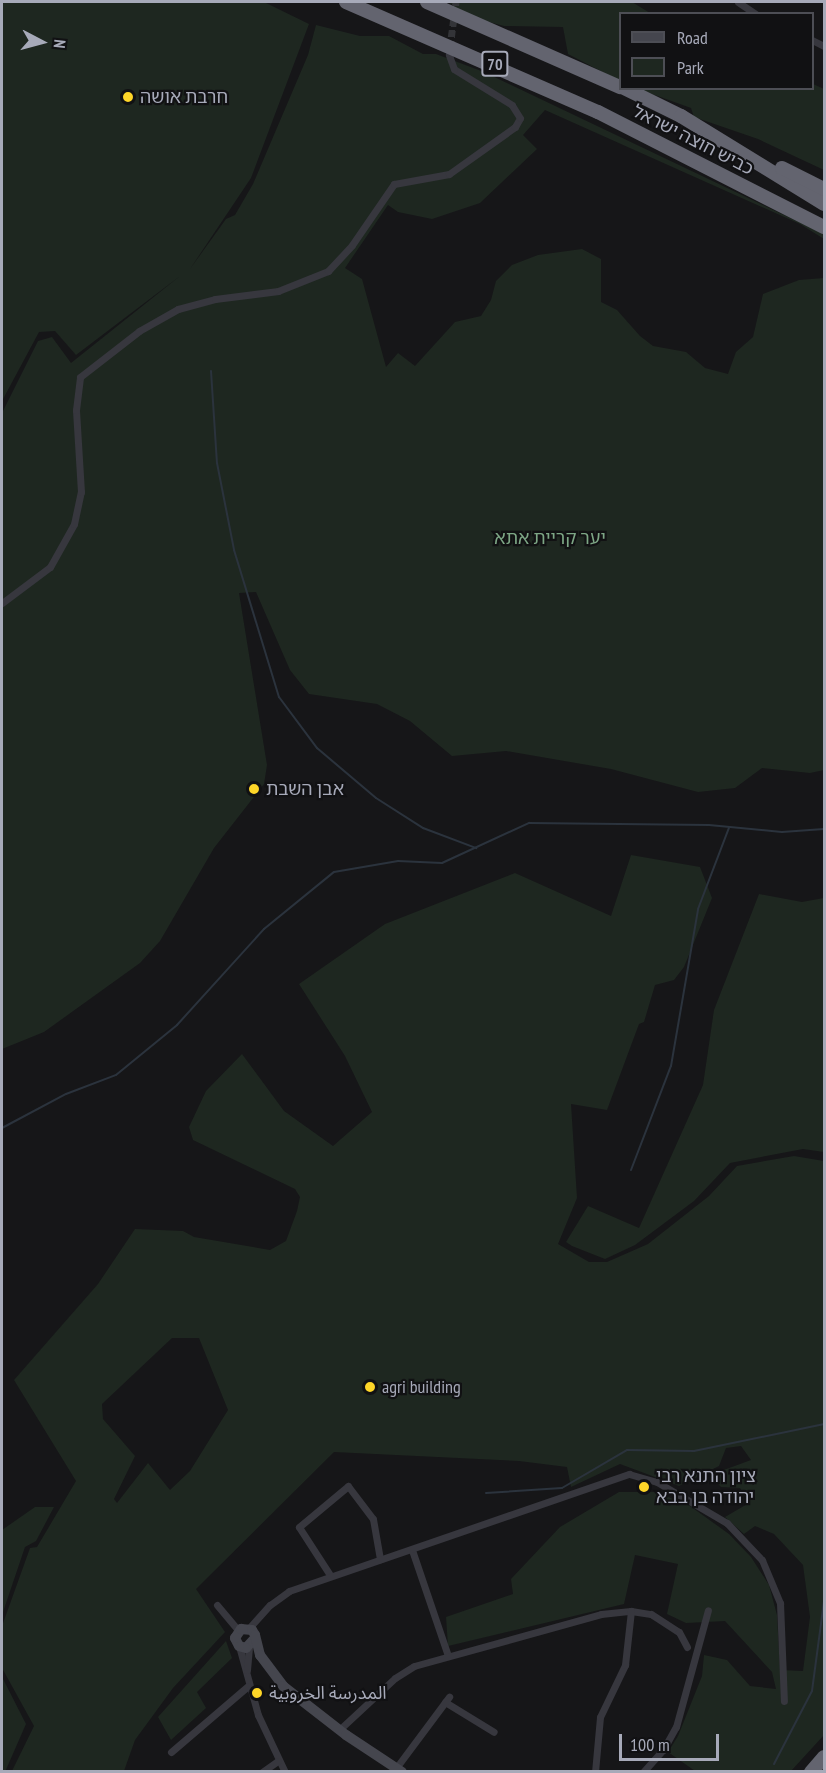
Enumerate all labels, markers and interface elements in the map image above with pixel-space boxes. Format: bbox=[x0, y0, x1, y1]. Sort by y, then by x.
north arrow bbox=[12, 12, 72, 72]
legend bbox=[619, 12, 814, 90]
text: Road bbox=[677, 26, 708, 49]
text: N bbox=[50, 39, 70, 49]
road number: 70 bbox=[480, 51, 510, 77]
text: Park bbox=[677, 56, 704, 79]
place label: חרבת אושה bbox=[140, 86, 228, 108]
marker: חרבת אושה bbox=[121, 90, 135, 104]
street label: כביש חוצה ישראל bbox=[629, 100, 757, 180]
park label: יער קריית אתא bbox=[494, 527, 606, 549]
place label: אבן השבת bbox=[266, 778, 344, 800]
marker: אבן השבת bbox=[247, 782, 261, 796]
place label: agri building bbox=[382, 1376, 461, 1398]
marker: agri building bbox=[363, 1380, 377, 1394]
place label: ציון התנא רבי יהודה בן בבא bbox=[656, 1466, 756, 1508]
marker: ציון התנא רבי יהודה בן בבא bbox=[637, 1480, 651, 1494]
place label: المدرسة الخروبية bbox=[269, 1682, 387, 1704]
marker: المدرسة الخروبية bbox=[250, 1686, 264, 1700]
scale bar bbox=[622, 1722, 722, 1760]
text: 100 m bbox=[630, 1733, 670, 1756]

